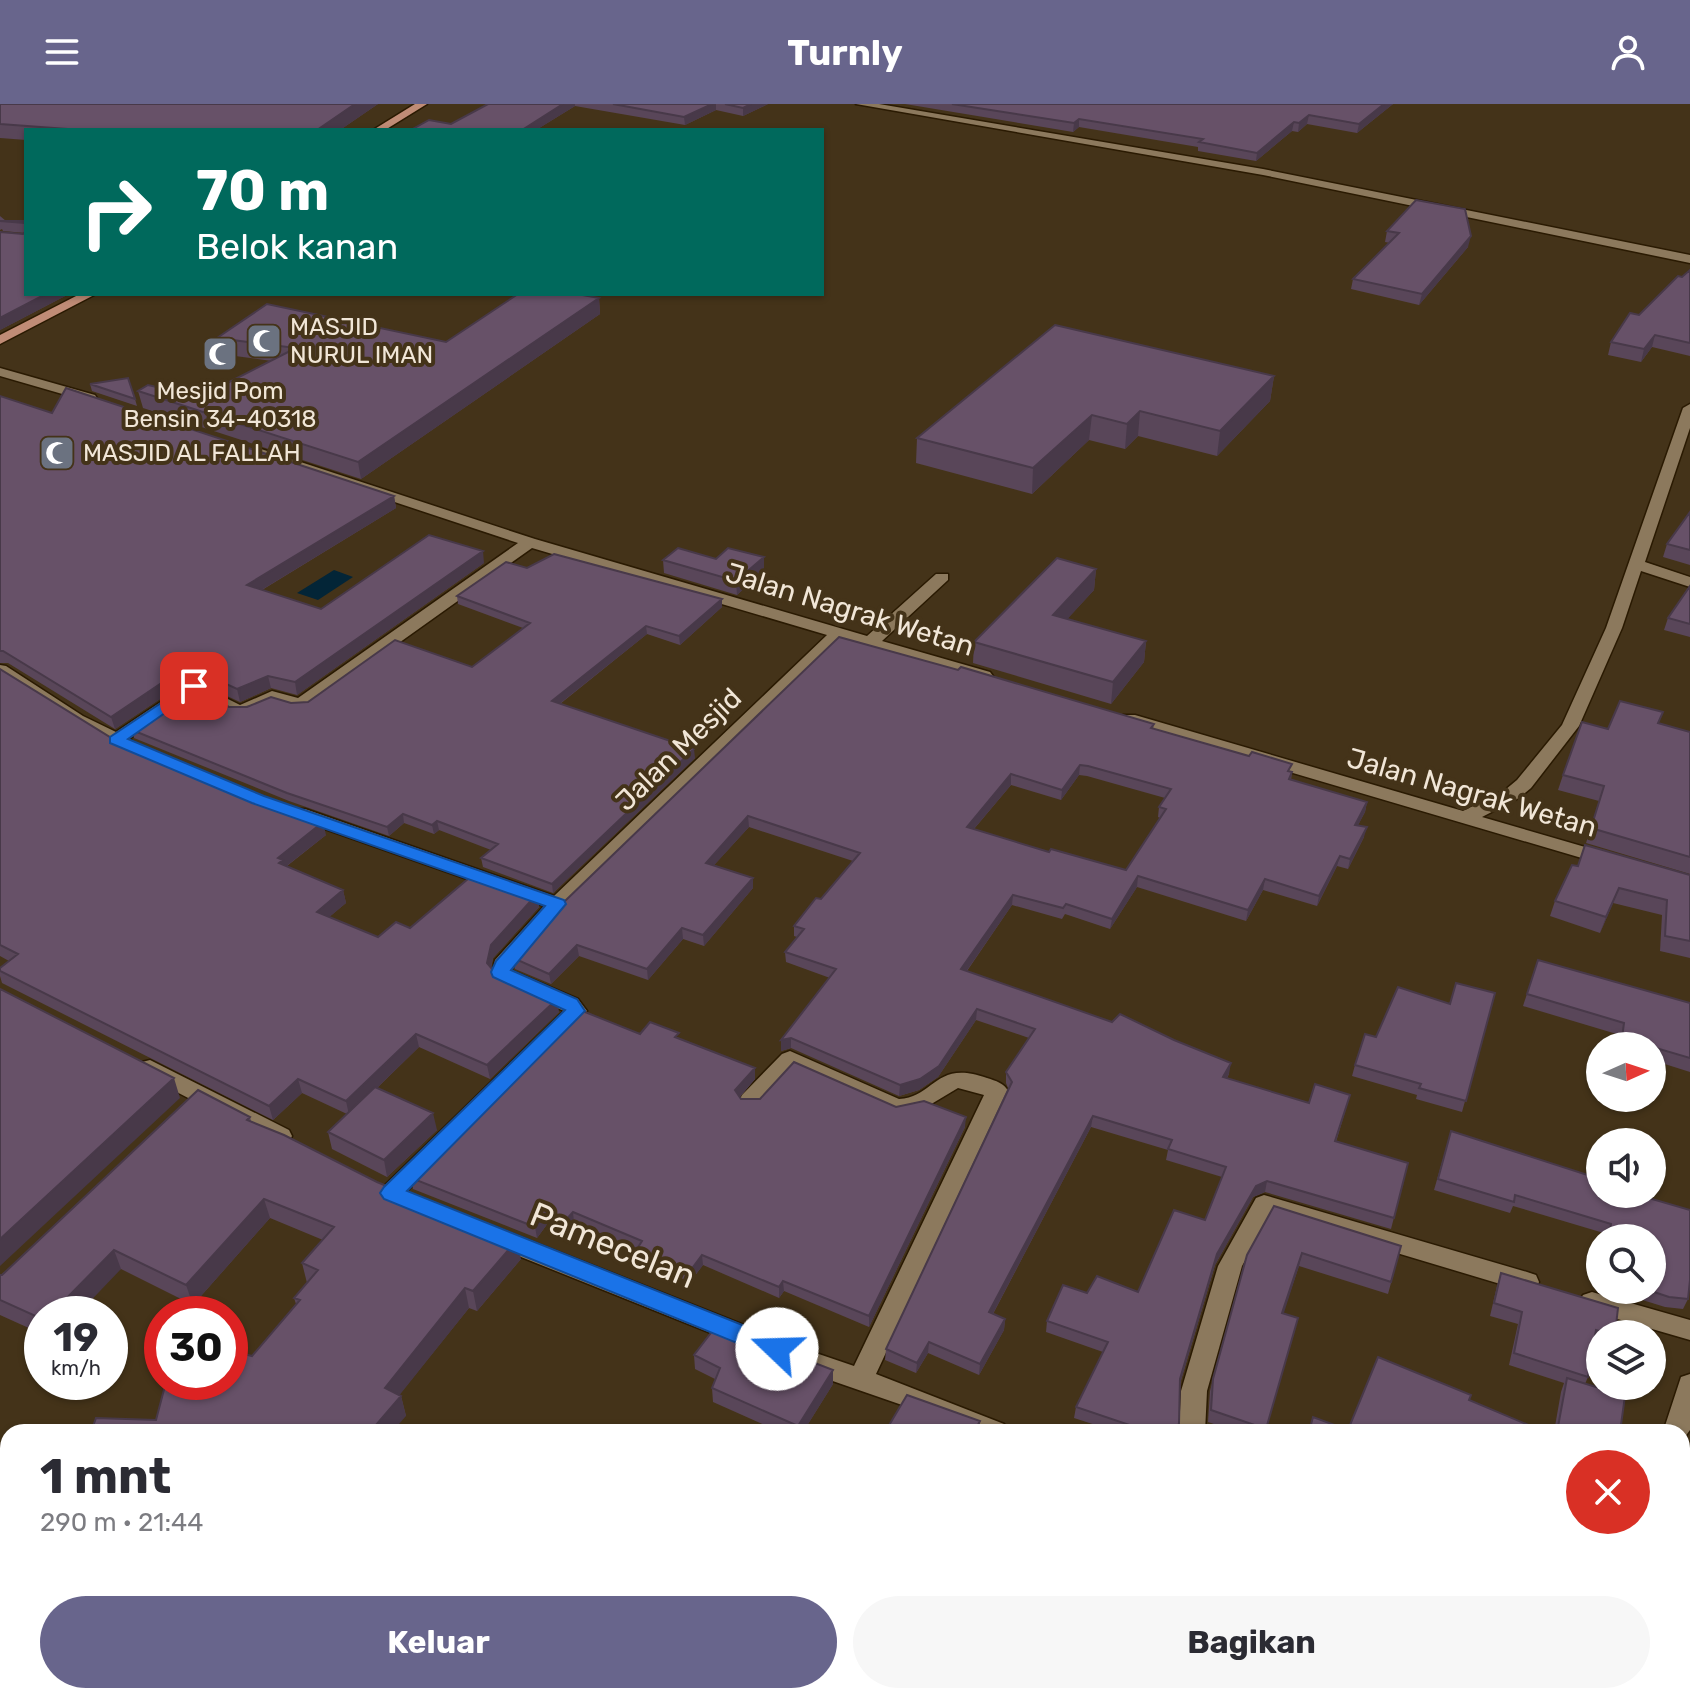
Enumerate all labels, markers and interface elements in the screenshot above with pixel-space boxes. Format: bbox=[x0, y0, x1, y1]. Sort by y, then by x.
icon: menu bbox=[40, 30, 84, 74]
icon: person bbox=[1606, 30, 1650, 74]
text: Turnly bbox=[787, 31, 903, 74]
text: 70 m bbox=[196, 158, 329, 224]
icon: right bbox=[64, 160, 168, 264]
text: Belok kanan bbox=[196, 225, 398, 268]
place label: MASJID NURUL IMAN bbox=[290, 313, 433, 369]
mosque icon: MASJID NURUL IMAN bbox=[245, 322, 283, 360]
mosque icon: Mesjid Pom Bensin 34-40318 bbox=[201, 335, 239, 373]
place label: Mesjid Pom Bensin 34-40318 bbox=[123, 377, 317, 433]
mosque icon: MASJID AL FALLAH bbox=[38, 434, 76, 472]
place label: MASJID AL FALLAH bbox=[83, 439, 301, 467]
street label: Jalan Nagrak Wetan bbox=[722, 556, 978, 663]
pin bbox=[160, 652, 228, 720]
icon: arrive bbox=[172, 664, 216, 708]
street label: Jalan Mesjid bbox=[609, 681, 748, 817]
street label: Jalan Nagrak Wetan bbox=[1343, 741, 1600, 844]
north arrow bbox=[1586, 1032, 1666, 1112]
map controls bbox=[1586, 1032, 1666, 1400]
button: sound bbox=[1586, 1128, 1666, 1208]
street label: Pamecelan bbox=[524, 1194, 702, 1297]
button: search bbox=[1586, 1224, 1666, 1304]
speed limit sign: 30 bbox=[144, 1296, 248, 1400]
position arrow bbox=[735, 1307, 819, 1391]
text: 19 bbox=[53, 1314, 99, 1361]
button: layers bbox=[1586, 1320, 1666, 1400]
text: km/h bbox=[51, 1356, 101, 1380]
text: 1 mnt bbox=[40, 1448, 171, 1505]
button: close bbox=[1566, 1450, 1650, 1534]
text: 290 m · 21:44 bbox=[40, 1507, 203, 1538]
button: Keluar bbox=[40, 1596, 837, 1688]
button: Bagikan bbox=[853, 1596, 1650, 1688]

